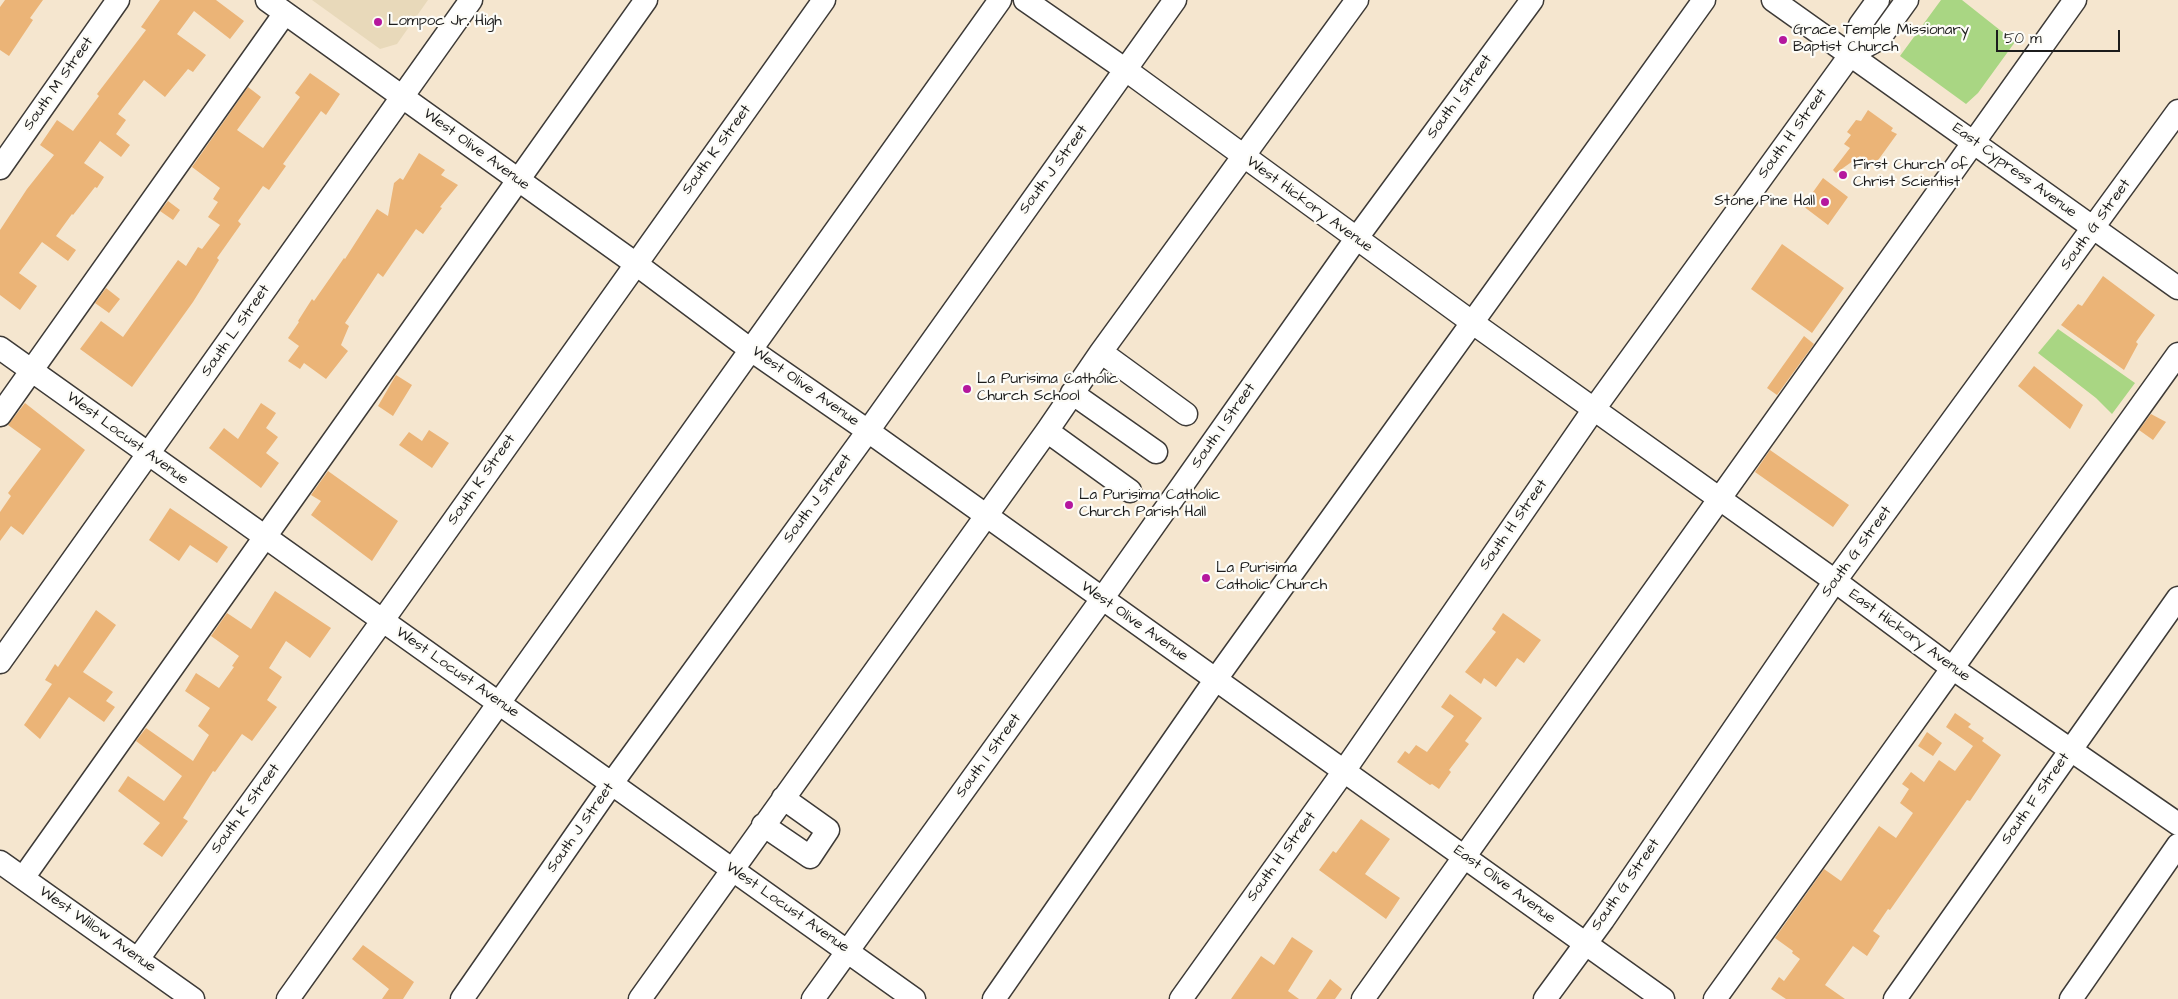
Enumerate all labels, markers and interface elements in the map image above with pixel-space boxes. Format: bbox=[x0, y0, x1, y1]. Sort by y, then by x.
place label: Lompoc Jr. High bbox=[388, 13, 502, 31]
marker: Lompoc Jr. High bbox=[372, 16, 384, 28]
scale bar bbox=[1998, 20, 2122, 52]
place label: Grace Temple Missionary Baptist Church bbox=[1793, 22, 1969, 57]
text: 50 m bbox=[2004, 28, 2042, 49]
street label: South M Street bbox=[20, 34, 98, 134]
marker: Grace Temple Missionary Baptist Church bbox=[1777, 34, 1789, 46]
street label: South I Street bbox=[1423, 51, 1497, 143]
street label: South H Street bbox=[1754, 86, 1832, 182]
street label: South K Street bbox=[678, 102, 756, 198]
street label: West Olive Avenue bbox=[419, 105, 533, 195]
street label: East Cypress Avenue bbox=[1948, 120, 2080, 222]
street label: South J Street bbox=[1016, 122, 1092, 218]
street label: West Hickory Avenue bbox=[1242, 153, 1376, 257]
place label: First Church of Christ Scientist bbox=[1853, 157, 1968, 192]
marker: First Church of Christ Scientist bbox=[1837, 169, 1849, 181]
street label: South G Street bbox=[2057, 176, 2135, 274]
place label: Stone Pine Hall bbox=[1714, 193, 1815, 211]
marker: Stone Pine Hall bbox=[1819, 196, 1831, 208]
street label: South L Street bbox=[198, 282, 274, 380]
street label: West Olive Avenue bbox=[748, 343, 862, 431]
place label: La Purisima Catholic Church School bbox=[977, 371, 1118, 406]
street label: South I Street bbox=[1188, 380, 1260, 472]
marker: La Purisima Catholic Church School bbox=[961, 383, 973, 395]
street label: West Locust Avenue bbox=[63, 389, 191, 489]
street label: South K Street bbox=[444, 431, 520, 529]
street label: South J Street bbox=[780, 451, 856, 547]
street label: South H Street bbox=[1476, 476, 1552, 574]
place label: La Purisima Catholic Church Parish Hall bbox=[1079, 487, 1220, 522]
marker: La Purisima Catholic Church Parish Hall bbox=[1063, 499, 1075, 511]
street label: South G Street bbox=[1818, 503, 1896, 601]
place label: La Purisima Catholic Church bbox=[1216, 560, 1327, 595]
marker: La Purisima Catholic Church bbox=[1200, 572, 1212, 584]
street label: West Olive Avenue bbox=[1077, 578, 1191, 666]
street label: East Hickory Avenue bbox=[1845, 586, 1973, 686]
street label: West Locust Avenue bbox=[392, 624, 522, 722]
street label: South I Street bbox=[952, 710, 1026, 802]
street label: South F Street bbox=[1998, 750, 2074, 848]
street label: South K Street bbox=[207, 761, 285, 857]
street label: South J Street bbox=[543, 780, 619, 876]
street label: South H Street bbox=[1243, 809, 1321, 905]
street label: South G Street bbox=[1588, 836, 1664, 934]
street label: East Olive Avenue bbox=[1450, 842, 1558, 928]
street label: West Locust Avenue bbox=[722, 859, 852, 957]
street label: West Willow Avenue bbox=[35, 883, 159, 977]

